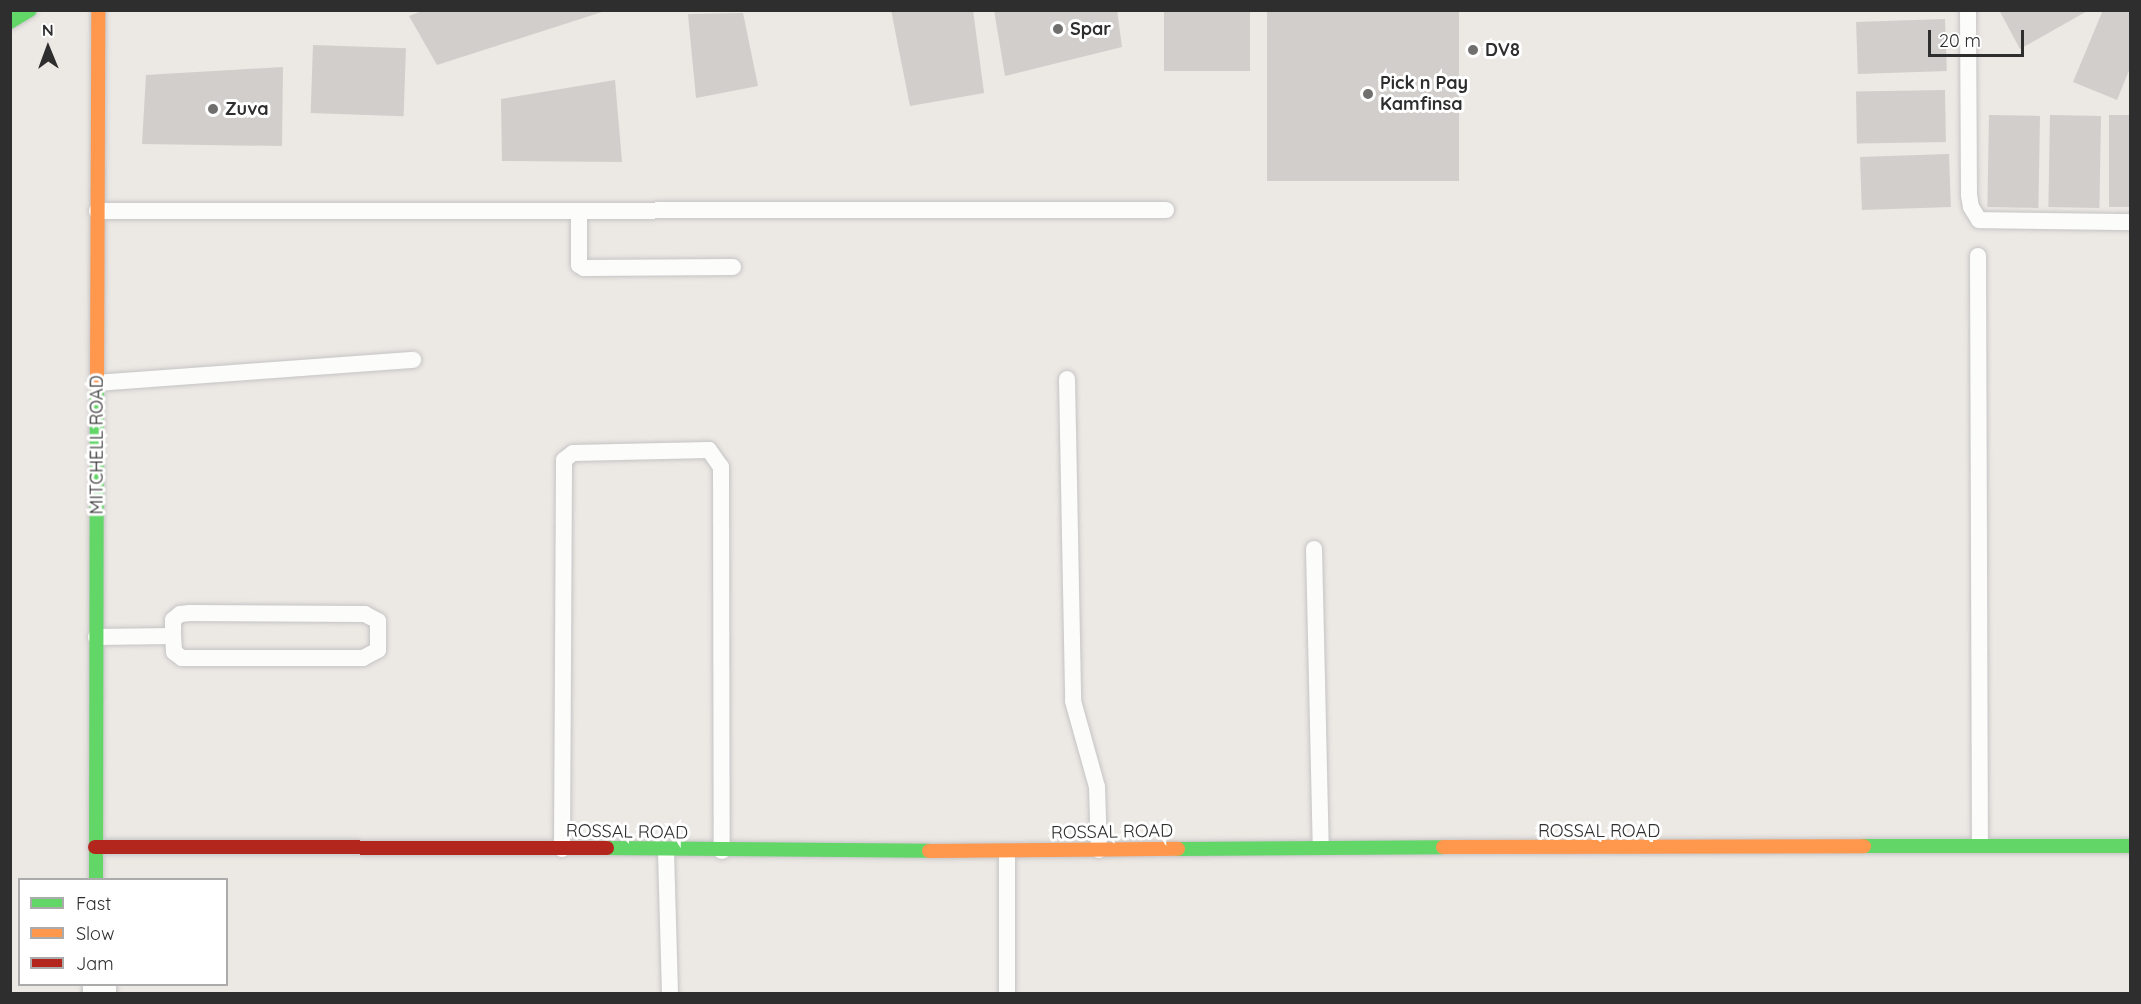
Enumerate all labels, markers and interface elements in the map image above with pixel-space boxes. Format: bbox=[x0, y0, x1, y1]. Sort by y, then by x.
north arrow bbox=[18, 18, 78, 78]
place label: Spar bbox=[1070, 18, 1111, 40]
scale bar bbox=[1931, 18, 2027, 56]
text: N bbox=[42, 20, 54, 40]
marker: Spar bbox=[1051, 22, 1065, 36]
text: 20 m bbox=[1939, 29, 1981, 52]
place label: DV8 bbox=[1485, 39, 1520, 61]
marker: DV8 bbox=[1466, 43, 1480, 57]
place label: Pick n Pay Kamfinsa bbox=[1380, 73, 1468, 116]
marker: Pick n Pay Kamfinsa bbox=[1361, 87, 1375, 101]
place label: Zuva bbox=[225, 98, 269, 120]
marker: Zuva bbox=[206, 102, 220, 116]
street label: MITCHELL ROAD bbox=[86, 375, 108, 515]
street label: ROSSAL ROAD bbox=[566, 820, 688, 844]
street label: ROSSAL ROAD bbox=[1051, 820, 1173, 844]
street label: ROSSAL ROAD bbox=[1538, 820, 1660, 842]
legend bbox=[18, 878, 228, 986]
text: Fast bbox=[76, 892, 111, 915]
text: Slow bbox=[76, 922, 114, 945]
text: Jam bbox=[76, 952, 114, 975]

